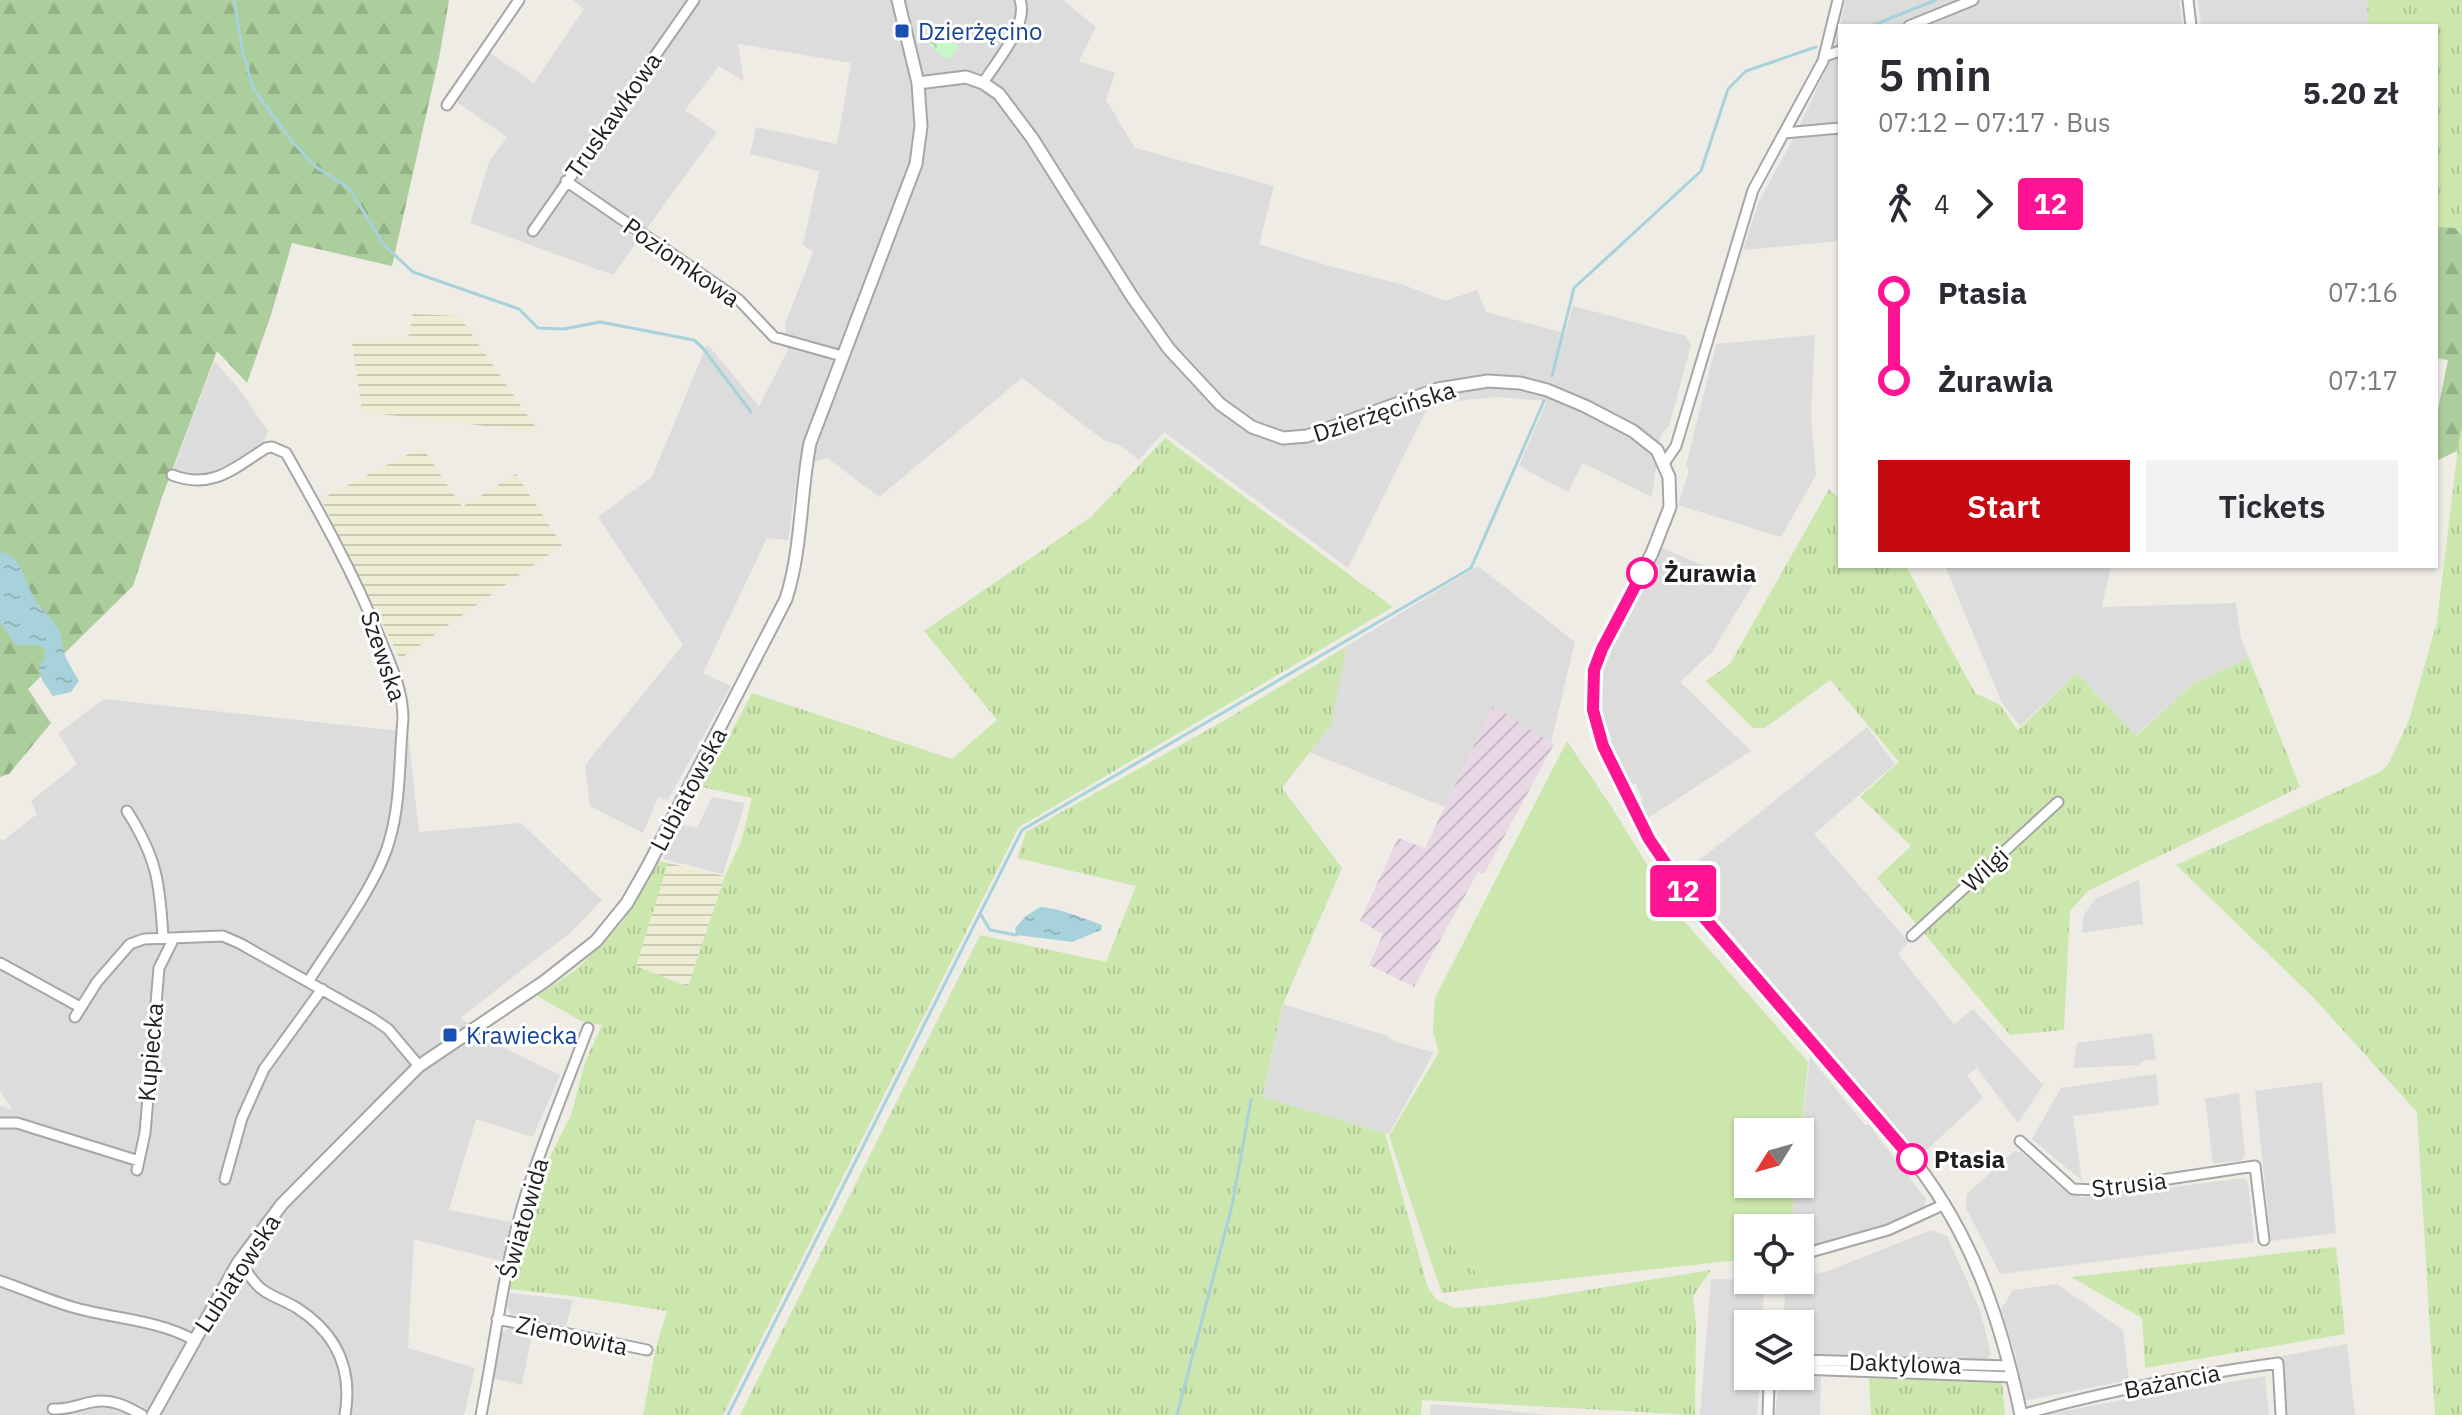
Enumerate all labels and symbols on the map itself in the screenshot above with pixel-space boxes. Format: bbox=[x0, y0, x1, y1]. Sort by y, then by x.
place label: Dzierżęcino bbox=[918, 15, 1042, 47]
marker: Dzierżęcino bbox=[893, 22, 911, 40]
street label: Truskawkowa bbox=[558, 45, 668, 184]
street label: Poziomkowa bbox=[617, 210, 747, 314]
street label: Dzierżęcińska bbox=[1309, 373, 1460, 449]
place label: Żurawia bbox=[1664, 557, 1756, 589]
marker: Żurawia bbox=[1627, 558, 1657, 588]
street label: Szewska bbox=[354, 607, 414, 705]
street label: Lubiatowska bbox=[642, 722, 734, 856]
street label: Wilgi bbox=[1955, 839, 2015, 899]
line badge: 12 bbox=[1647, 865, 1719, 917]
street label: Kupiecka bbox=[130, 1001, 170, 1103]
place label: Krawiecka bbox=[466, 1019, 578, 1051]
marker: Krawiecka bbox=[441, 1026, 459, 1044]
north arrow bbox=[1734, 1118, 1814, 1198]
place label: Ptasia bbox=[1934, 1143, 2005, 1175]
marker: Ptasia bbox=[1897, 1144, 1927, 1174]
street label: Światowida bbox=[491, 1154, 556, 1282]
street label: Strusia bbox=[2090, 1164, 2169, 1204]
street label: Lubiatowska bbox=[187, 1207, 287, 1338]
street label: Ziemowita bbox=[513, 1308, 631, 1362]
street label: Daktylowa bbox=[1848, 1345, 1962, 1381]
street label: Bażancia bbox=[2121, 1356, 2223, 1406]

